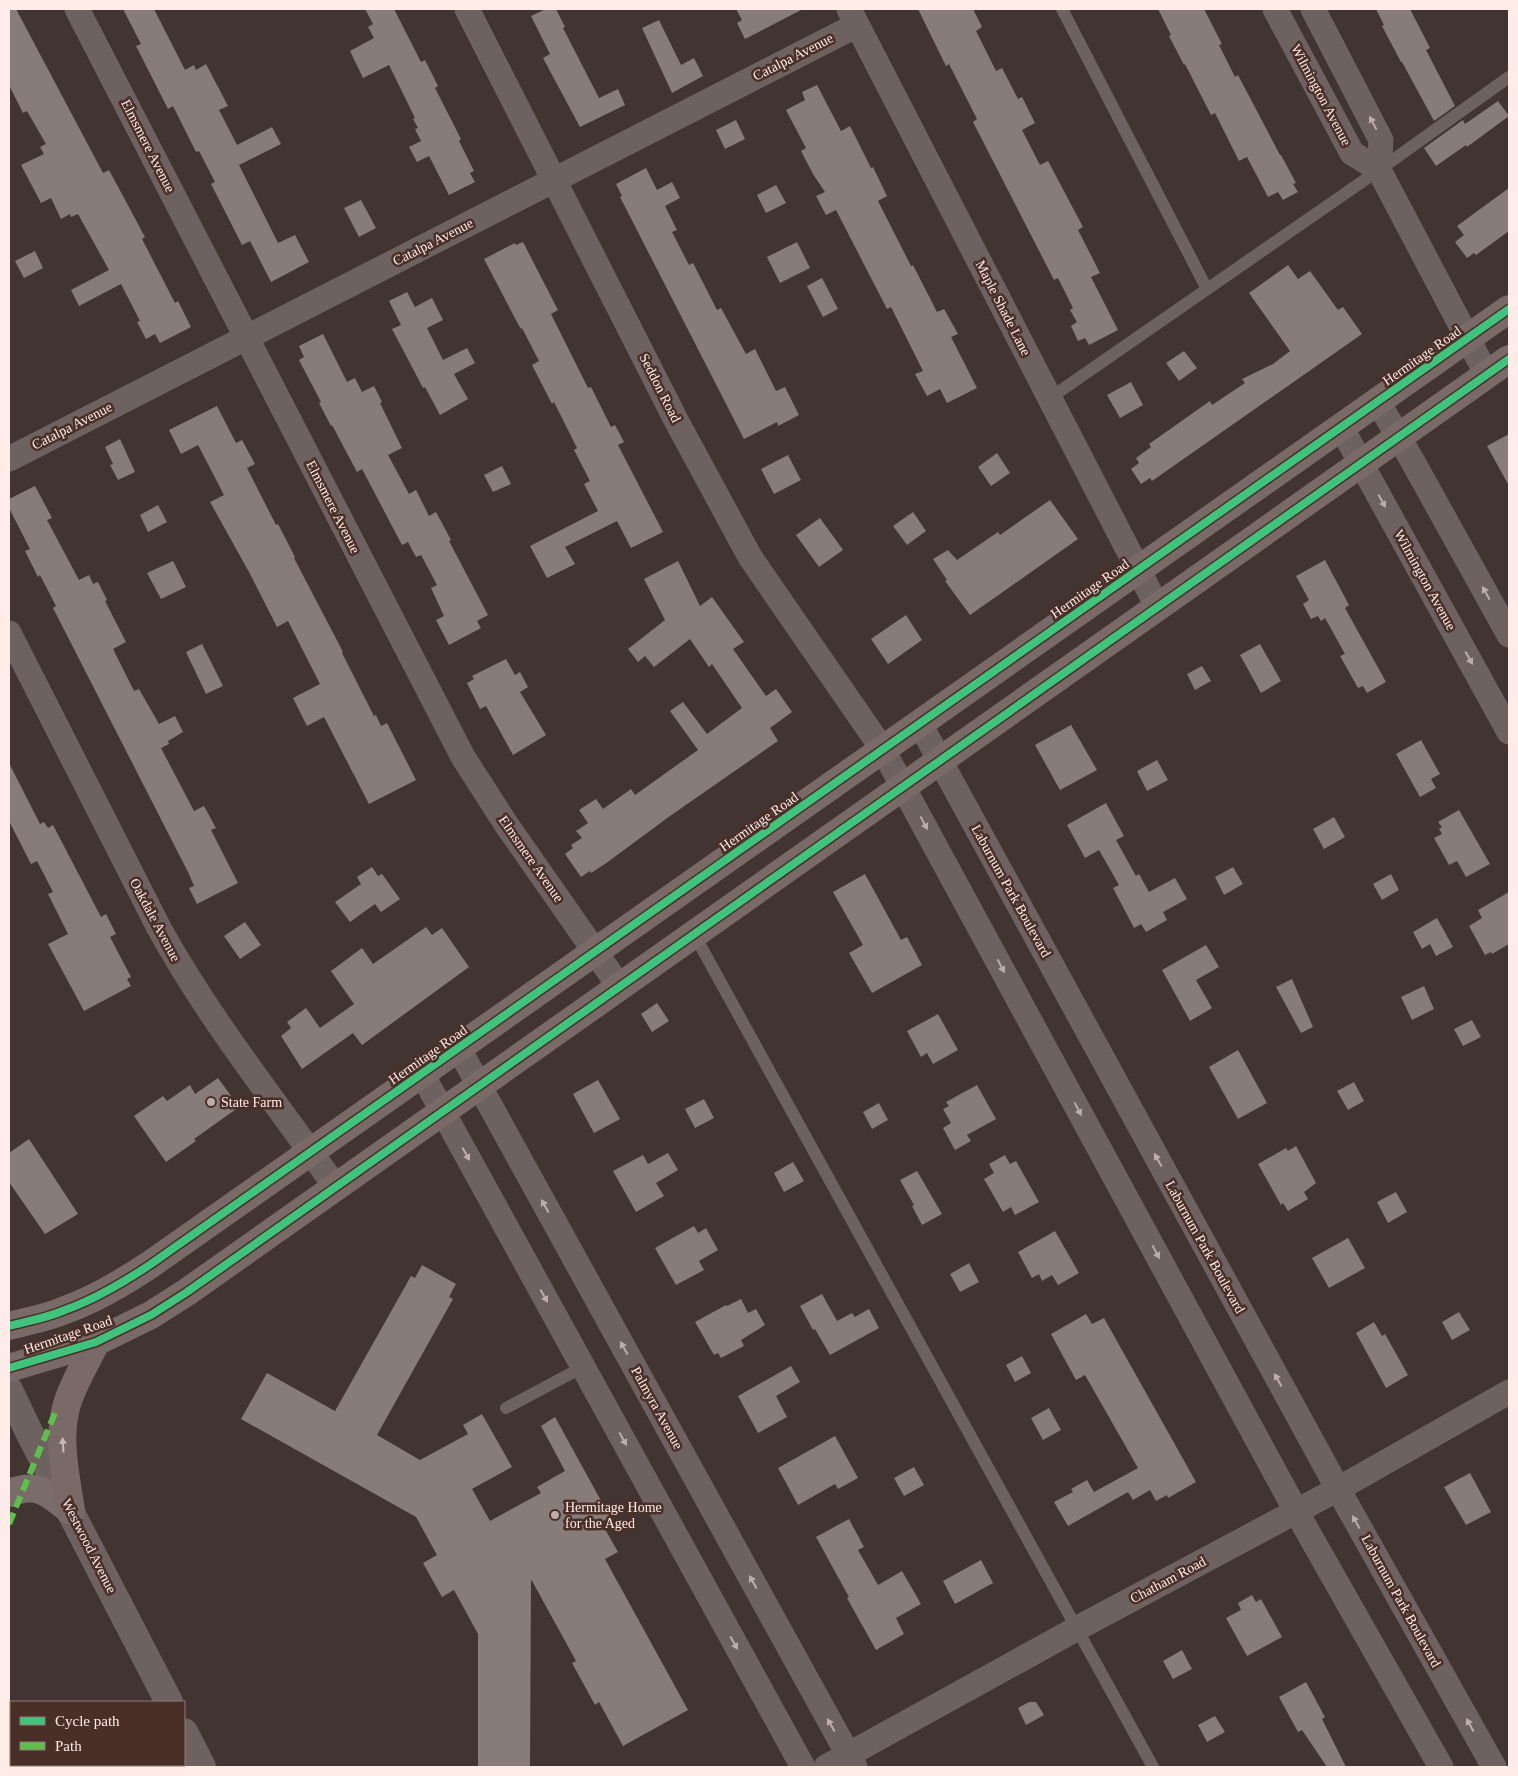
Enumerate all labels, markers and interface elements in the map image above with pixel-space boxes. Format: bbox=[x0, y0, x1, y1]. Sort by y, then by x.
street label: Catalpa Avenue bbox=[750, 30, 836, 84]
street label: Wilmington Avenue bbox=[1288, 42, 1354, 148]
street label: Elmsmere Avenue bbox=[118, 97, 178, 195]
one-way arrow bbox=[1369, 116, 1377, 130]
street label: Catalpa Avenue bbox=[390, 215, 476, 269]
street label: Maple Shade Lane bbox=[972, 258, 1034, 358]
street label: Hermitage Road bbox=[1380, 323, 1464, 389]
street label: Seddon Road bbox=[636, 351, 684, 425]
street label: Catalpa Avenue bbox=[29, 399, 115, 453]
street label: Elmsmere Avenue bbox=[303, 458, 363, 556]
one-way arrow bbox=[1378, 493, 1386, 508]
street label: Wilmington Avenue bbox=[1391, 527, 1459, 633]
street label: Hermitage Road bbox=[1048, 556, 1132, 622]
one-way arrow bbox=[1481, 586, 1490, 599]
one-way arrow bbox=[1464, 652, 1473, 665]
street label: Hermitage Road bbox=[717, 789, 801, 855]
street label: Elmsmere Avenue bbox=[496, 813, 566, 905]
one-way arrow bbox=[919, 816, 928, 830]
street label: Laburnum Park Boulevard bbox=[968, 822, 1054, 960]
street label: Oakdale Avenue bbox=[127, 876, 183, 964]
one-way arrow bbox=[997, 959, 1005, 973]
street label: Hermitage Road bbox=[386, 1022, 470, 1088]
place label: State Farm bbox=[221, 1095, 282, 1110]
marker: State Farm bbox=[205, 1096, 217, 1108]
one-way arrow bbox=[1074, 1102, 1083, 1116]
one-way arrow bbox=[462, 1146, 470, 1161]
one-way arrow bbox=[1154, 1153, 1162, 1168]
street label: Laburnum Park Boulevard bbox=[1162, 1178, 1248, 1316]
one-way arrow bbox=[541, 1199, 550, 1212]
one-way arrow bbox=[1152, 1244, 1160, 1259]
one-way arrow bbox=[540, 1290, 549, 1303]
street label: Hermitage Road bbox=[22, 1313, 114, 1357]
one-way arrow bbox=[620, 1341, 628, 1355]
street label: Palmyra Avenue bbox=[628, 1364, 686, 1452]
one-way arrow bbox=[1274, 1372, 1282, 1387]
one-way arrow bbox=[618, 1432, 627, 1445]
one-way arrow bbox=[59, 1437, 67, 1453]
street label: Westwood Avenue bbox=[59, 1496, 119, 1596]
place label: Hermitage Home for the Aged bbox=[565, 1500, 662, 1531]
marker: Hermitage Home for the Aged bbox=[549, 1509, 561, 1521]
one-way arrow bbox=[1352, 1515, 1361, 1529]
street label: Laburnum Park Boulevard bbox=[1358, 1532, 1444, 1670]
street label: Chatham Road bbox=[1128, 1554, 1208, 1606]
one-way arrow bbox=[749, 1575, 757, 1590]
one-way arrow bbox=[730, 1636, 739, 1649]
legend bbox=[10, 1701, 185, 1766]
text: Cycle path bbox=[55, 1713, 120, 1729]
one-way arrow bbox=[827, 1717, 835, 1732]
one-way arrow bbox=[1466, 1718, 1475, 1731]
text: Path bbox=[55, 1738, 82, 1754]

